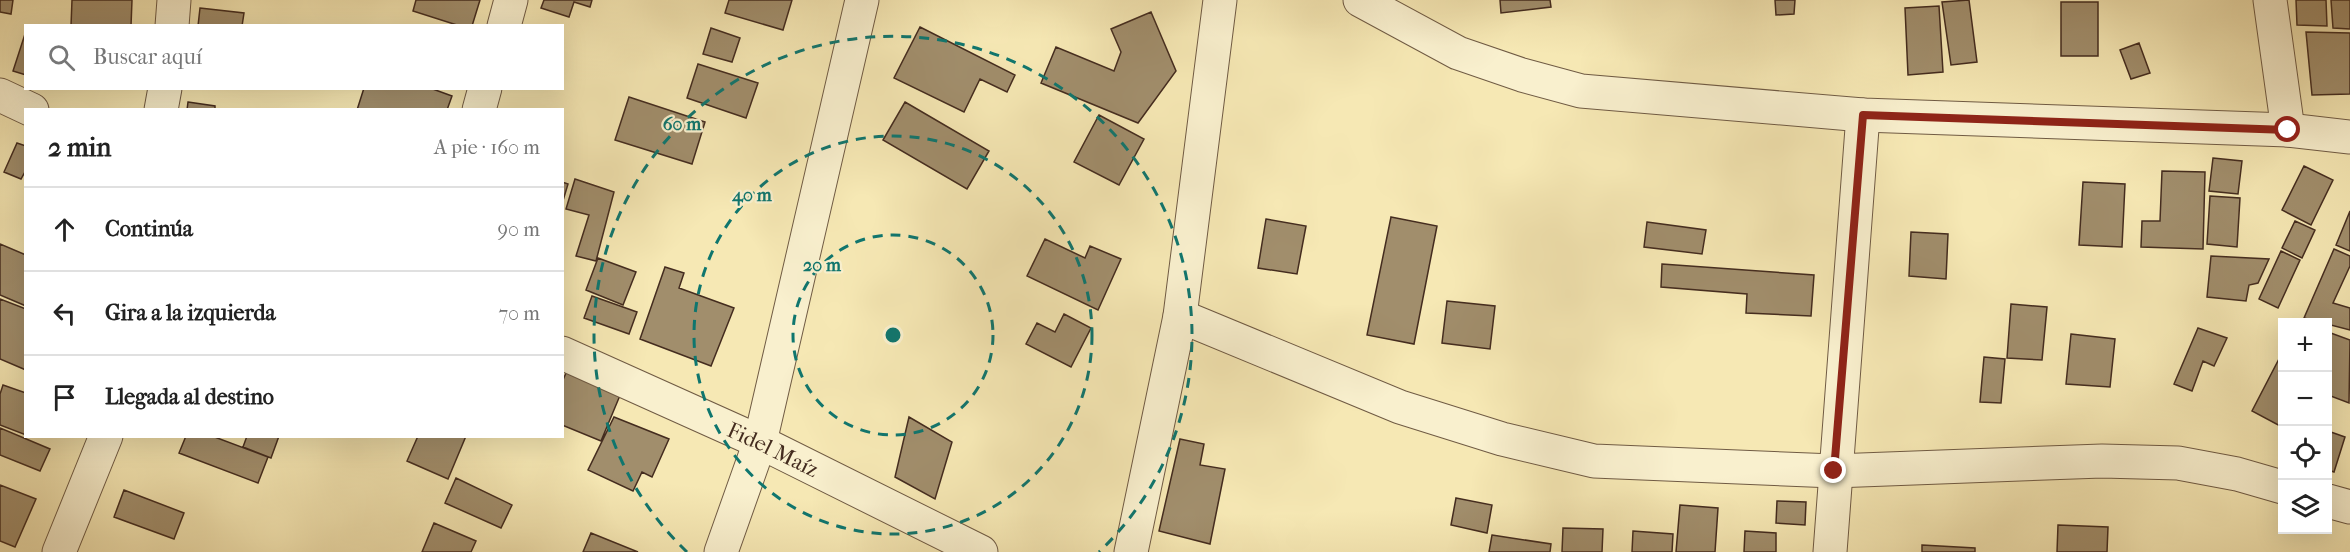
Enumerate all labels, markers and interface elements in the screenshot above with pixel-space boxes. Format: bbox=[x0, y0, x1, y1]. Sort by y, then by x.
search box bbox=[24, 24, 564, 90]
icon: search bbox=[45, 41, 78, 74]
text: Buscar aquí bbox=[93, 44, 202, 70]
text: 60 m bbox=[663, 114, 702, 135]
route start bbox=[2274, 116, 2300, 142]
text: 2 min bbox=[48, 132, 111, 163]
text: A pie · 160 m bbox=[434, 136, 540, 159]
text: 40 m bbox=[731, 185, 773, 206]
icon: ahead bbox=[48, 213, 81, 246]
text: Continúa bbox=[105, 216, 193, 242]
text: 90 m bbox=[498, 218, 540, 241]
text: 20 m bbox=[803, 255, 842, 276]
icon: left bbox=[48, 297, 81, 330]
text: Gira a la izquierda bbox=[105, 300, 276, 326]
text: 70 m bbox=[498, 302, 540, 325]
map controls bbox=[2278, 318, 2332, 534]
button: + bbox=[2278, 318, 2332, 372]
centre of rings bbox=[883, 325, 903, 345]
button: − bbox=[2278, 372, 2332, 426]
icon: arrive bbox=[48, 381, 81, 414]
text: Llegada al destino bbox=[105, 384, 274, 410]
street label: Fidel Maíz bbox=[723, 417, 823, 483]
button: locate bbox=[2278, 426, 2332, 480]
route end bbox=[1820, 457, 1846, 483]
button: layers bbox=[2278, 480, 2332, 534]

